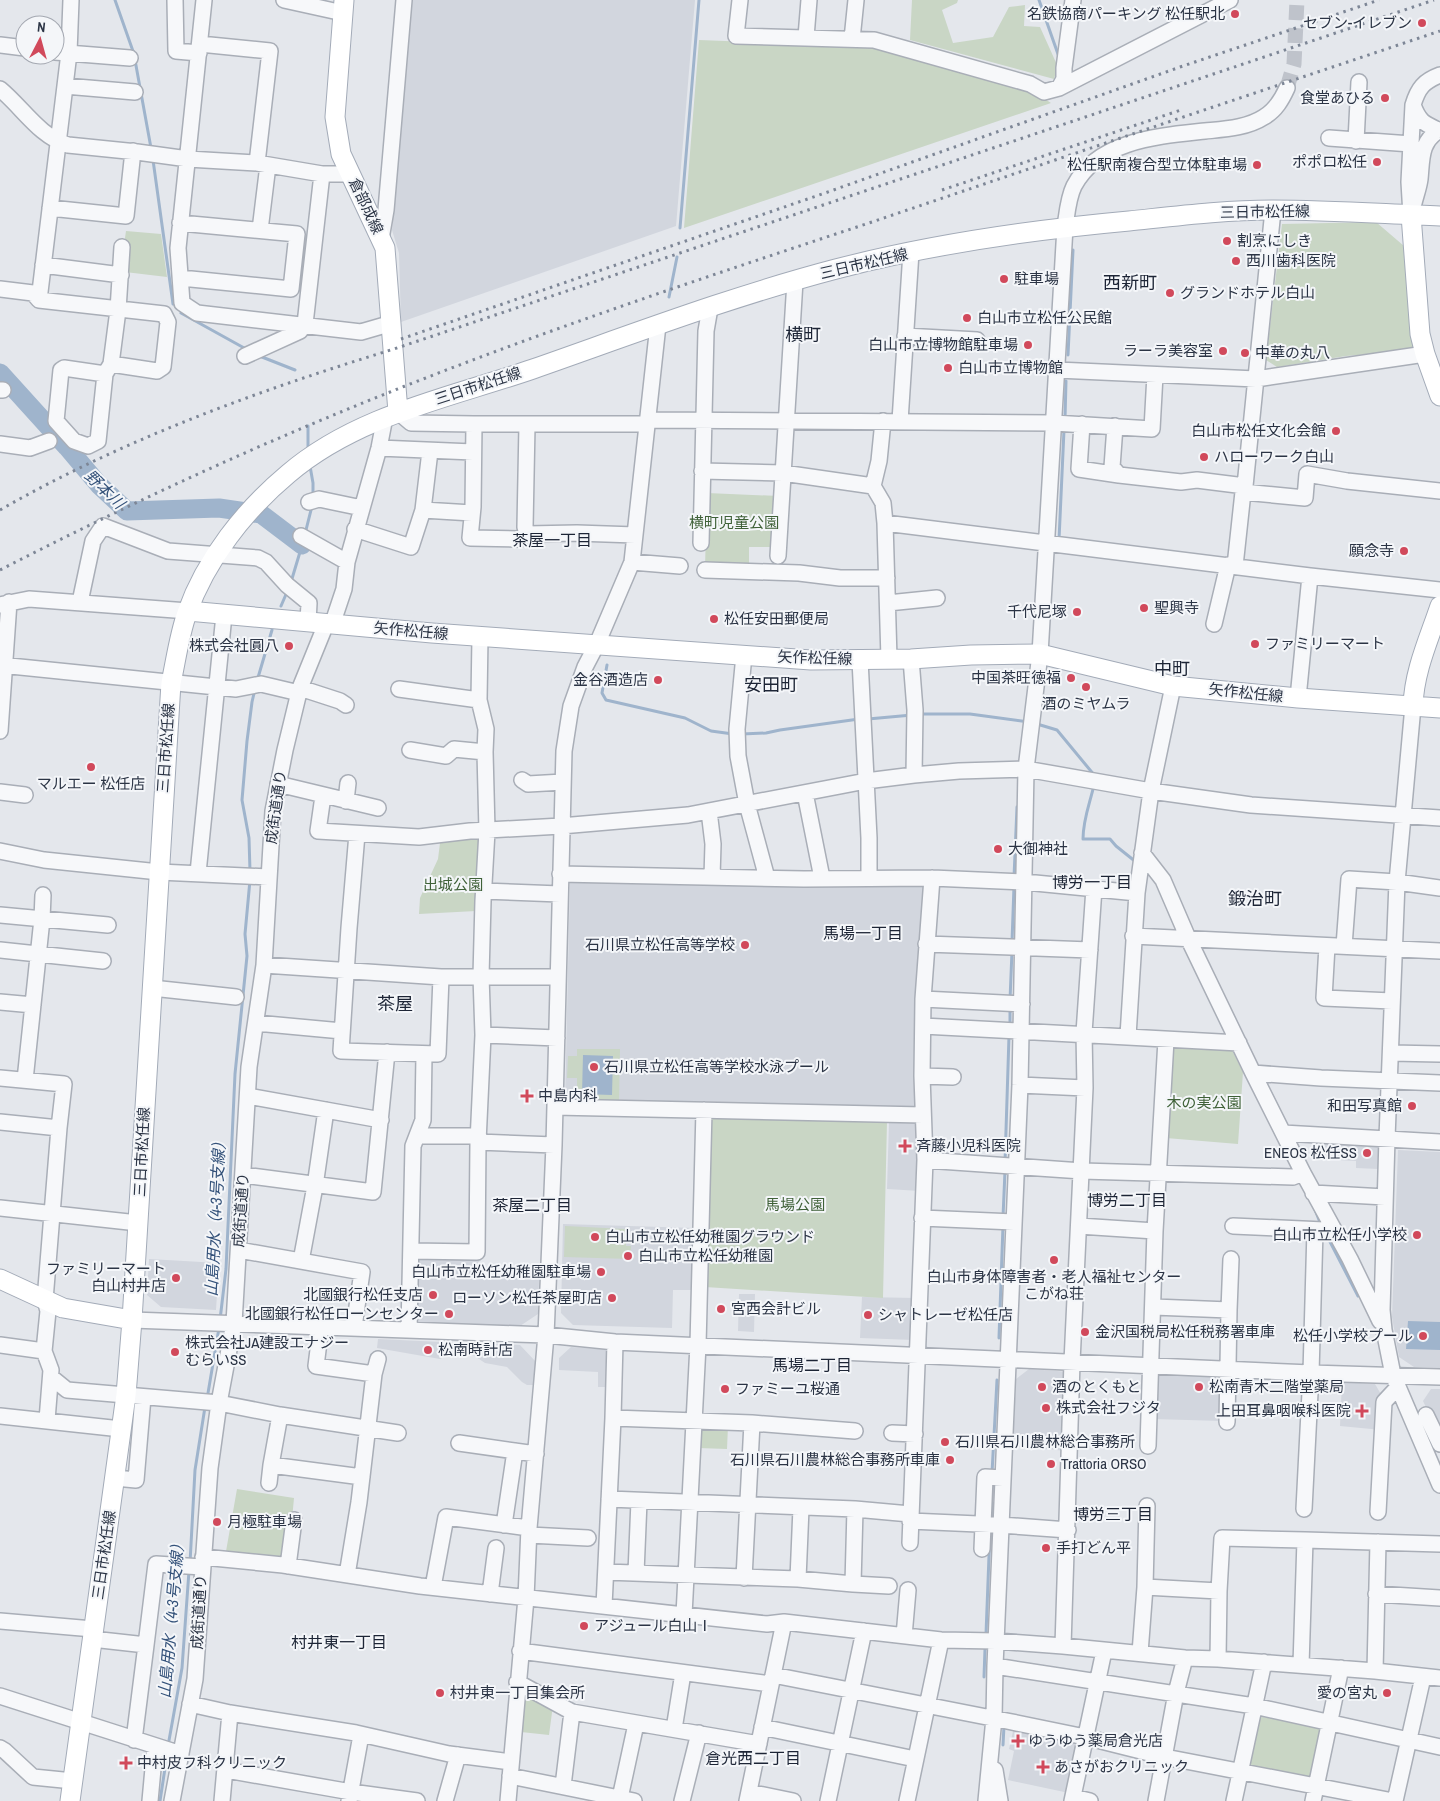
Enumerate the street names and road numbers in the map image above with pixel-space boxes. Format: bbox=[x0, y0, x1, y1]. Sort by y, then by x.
street label: 倉部成線 bbox=[344, 174, 389, 237]
street label: 三日市松任線 bbox=[1220, 200, 1310, 223]
street label: 三日市松任線 bbox=[818, 243, 910, 284]
street label: 三日市松任線 bbox=[432, 362, 524, 409]
street label: 矢作松任線 bbox=[373, 617, 449, 644]
street label: 矢作松任線 bbox=[777, 646, 853, 669]
street label: 矢作松任線 bbox=[1208, 678, 1284, 707]
street label: 三日市松任線 bbox=[152, 702, 179, 794]
street label: 成街道通り bbox=[260, 768, 291, 846]
street label: 三日市松任線 bbox=[129, 1106, 154, 1197]
street label: 成街道通り bbox=[227, 1172, 254, 1248]
street label: 三日市松任線 bbox=[87, 1509, 120, 1601]
street label: 成街道通り bbox=[186, 1574, 211, 1650]

